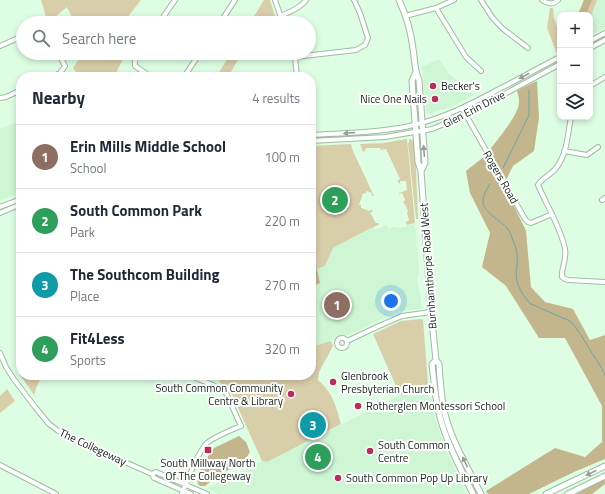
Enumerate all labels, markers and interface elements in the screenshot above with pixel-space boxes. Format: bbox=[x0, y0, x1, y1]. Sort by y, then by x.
map controls bbox=[557, 12, 593, 120]
button: + bbox=[557, 12, 593, 48]
search box bbox=[16, 16, 316, 60]
icon: search bbox=[30, 27, 52, 49]
text: Search here bbox=[62, 27, 136, 50]
button: − bbox=[557, 48, 593, 84]
one-way arrow bbox=[519, 72, 530, 79]
place label: Becker's bbox=[441, 78, 480, 94]
marker: Becker's bbox=[428, 81, 438, 91]
button: layers bbox=[557, 84, 593, 120]
text: Nearby bbox=[32, 85, 85, 111]
street label: Glen Erin Drive bbox=[440, 86, 508, 132]
text: 4 results bbox=[252, 88, 300, 108]
place label: Nice One Nails bbox=[360, 91, 427, 107]
marker: Nice One Nails bbox=[430, 94, 440, 104]
one-way arrow bbox=[343, 129, 355, 136]
text: Erin Mills Middle School bbox=[70, 135, 226, 158]
one-way arrow bbox=[420, 145, 427, 157]
text: 1 bbox=[41, 147, 49, 167]
text: 100 m bbox=[264, 147, 300, 167]
street label: Rogers Road bbox=[479, 148, 523, 207]
text: School bbox=[70, 158, 106, 178]
pin: 2 bbox=[322, 185, 348, 215]
text: South Common Park bbox=[70, 199, 202, 222]
street label: Burnhamthorpe Road West bbox=[416, 202, 440, 330]
text: 2 bbox=[41, 211, 49, 231]
text: 220 m bbox=[264, 211, 300, 231]
text: Park bbox=[70, 222, 95, 242]
text: The Southcom Building bbox=[70, 263, 220, 286]
text: 3 bbox=[41, 275, 49, 295]
text: 270 m bbox=[264, 275, 300, 295]
text: Place bbox=[70, 286, 99, 306]
pin: 1 bbox=[324, 290, 350, 320]
your location bbox=[381, 291, 401, 311]
text: Fit4Less bbox=[70, 327, 125, 350]
text: 4 bbox=[41, 339, 49, 359]
text: 320 m bbox=[264, 339, 300, 359]
text: Sports bbox=[70, 350, 106, 370]
place label: Glenbrook Presbyterian Church bbox=[341, 368, 435, 397]
marker: Glenbrook Presbyterian Church bbox=[328, 377, 338, 387]
place label: South Common Community Centre & Library bbox=[156, 380, 284, 409]
marker: South Common Community Centre & Library bbox=[286, 389, 296, 399]
place label: Rotherglen Montessori School bbox=[366, 398, 505, 414]
marker: Rotherglen Montessori School bbox=[353, 401, 363, 411]
pin: 3 bbox=[300, 410, 326, 440]
street label: The Collegeway bbox=[57, 424, 130, 470]
place label: South Common Centre bbox=[378, 437, 450, 466]
pin: 4 bbox=[305, 442, 331, 472]
marker: South Millway North Of The Collegeway bbox=[203, 445, 213, 455]
marker: South Common Centre bbox=[365, 446, 375, 456]
place label: South Millway North Of The Collegeway bbox=[161, 455, 255, 484]
one-way arrow bbox=[462, 456, 468, 467]
place label: South Common Pop Up Library bbox=[346, 470, 488, 486]
one-way arrow bbox=[585, 470, 597, 476]
marker: South Common Pop Up Library bbox=[333, 473, 343, 483]

